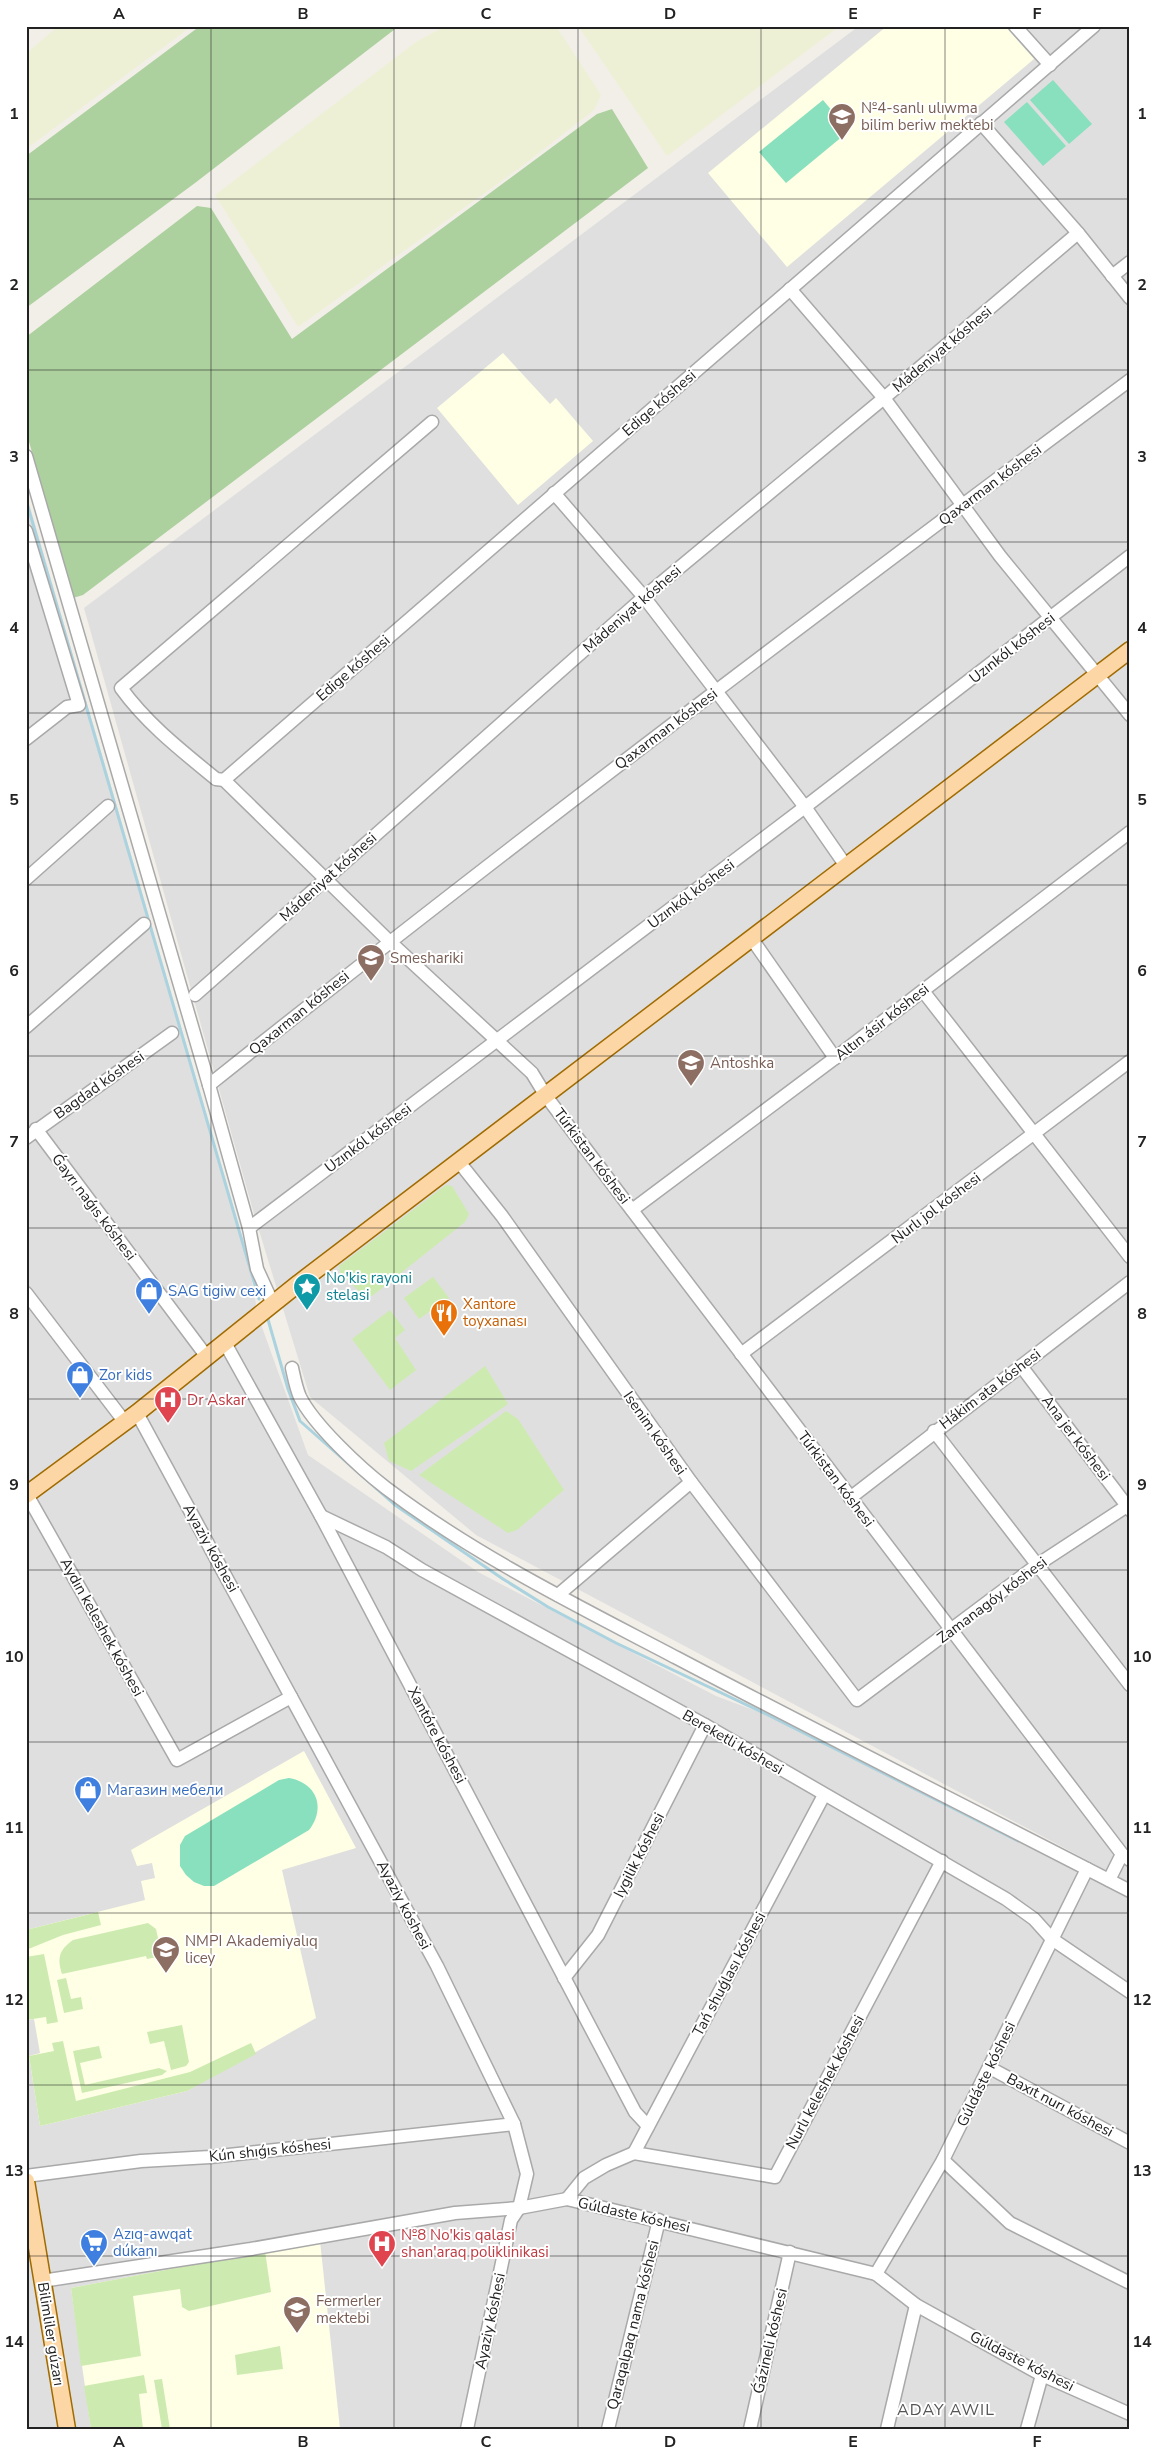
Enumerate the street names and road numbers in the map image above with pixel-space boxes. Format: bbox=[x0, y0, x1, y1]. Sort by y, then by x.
street label: Mádeniyat kóshesi bbox=[888, 301, 996, 397]
street label: Edige kóshesi bbox=[618, 365, 700, 441]
street label: Qaxarman kóshesi bbox=[935, 440, 1045, 530]
street label: Mádeniyat kóshesi bbox=[579, 561, 685, 657]
street label: Uzınkól kóshesi bbox=[965, 608, 1059, 688]
street label: Edige kóshesi bbox=[312, 630, 394, 706]
street label: Qaxarman kóshesi bbox=[611, 684, 721, 774]
street label: Mádeniyat kóshesi bbox=[275, 828, 381, 926]
street label: Uzınkól kóshesi bbox=[644, 855, 738, 933]
street label: Qaxarman kóshesi bbox=[245, 966, 353, 1060]
street label: Altın ásir kóshesi bbox=[831, 979, 933, 1065]
street label: Bagdad kóshesi bbox=[50, 1046, 148, 1124]
street label: Uzınkól kóshesi bbox=[321, 1099, 415, 1177]
street label: Túrkistan kóshesi bbox=[549, 1104, 635, 1208]
street label: Ǵayrı naǵıs kóshesi bbox=[47, 1149, 141, 1265]
street label: Nurlı jol kóshesi bbox=[887, 1168, 985, 1248]
street label: Hákim ata kóshesi bbox=[935, 1344, 1045, 1434]
street label: Isenim kóshesi bbox=[619, 1387, 691, 1479]
street label: Ana jer kóshesi bbox=[1037, 1391, 1115, 1485]
street label: Túrkistan kóshesi bbox=[793, 1427, 879, 1531]
street label: Ayaziy kóshesi bbox=[178, 1500, 244, 1596]
street label: Zamanagóy kóshesi bbox=[933, 1552, 1051, 1648]
street label: Aydın keleshek kóshesi bbox=[56, 1554, 148, 1700]
street label: Xantóre kóshesi bbox=[403, 1683, 471, 1787]
street label: Bereketli kóshesi bbox=[679, 1705, 787, 1779]
street label: Iygilik kóshesi bbox=[609, 1809, 669, 1901]
street label: Ayaziy kóshesi bbox=[372, 1857, 436, 1953]
street label: Tań shuǵlası kóshesi bbox=[688, 1908, 770, 2040]
street label: Nurlı keleshek kóshesi bbox=[781, 2011, 869, 2153]
street label: Gúldáste kóshesi bbox=[952, 2018, 1020, 2130]
street label: Baxıt nurı kóshesi bbox=[1003, 2068, 1117, 2142]
street label: Kún shıǵıs kóshesi bbox=[208, 2134, 332, 2166]
street label: Gúldaste kóshesi bbox=[576, 2192, 692, 2238]
street label: Qaraqalpaq nama kóshesi bbox=[602, 2238, 664, 2412]
street label: Ayaziy kóshesi bbox=[470, 2271, 510, 2371]
street label: Bilimliler gúzarı bbox=[33, 2281, 69, 2387]
street label: Ǵázineli kóshesi bbox=[748, 2286, 792, 2396]
street label: Gúldaste kóshesi bbox=[966, 2326, 1078, 2396]

